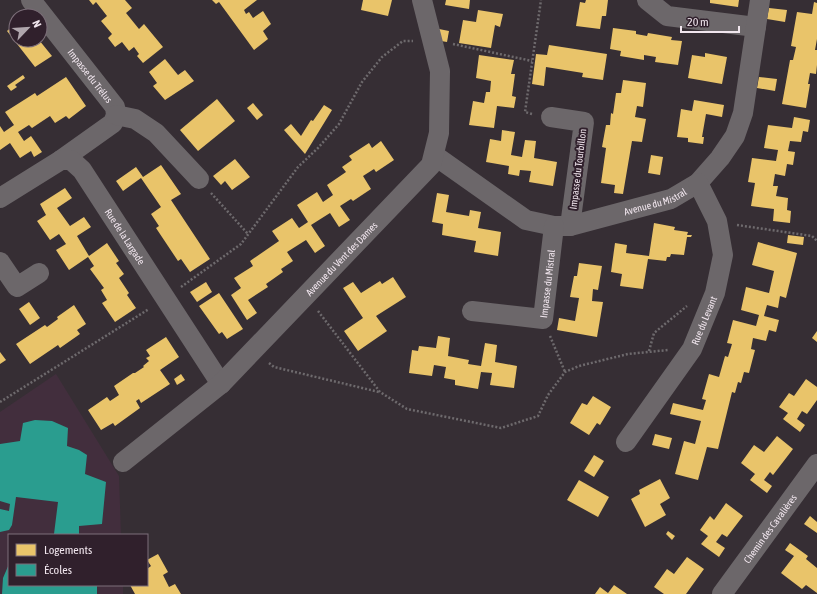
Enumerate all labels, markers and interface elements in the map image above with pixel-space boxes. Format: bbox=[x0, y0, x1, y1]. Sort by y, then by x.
north arrow bbox=[8, 8, 48, 48]
scale bar bbox=[681, 8, 739, 34]
text: 20 m bbox=[687, 15, 709, 29]
text: N bbox=[30, 18, 44, 29]
street label: Impasse du Trélus bbox=[66, 46, 115, 105]
street label: Impasse du Tourbillon bbox=[568, 128, 588, 210]
street label: Avenue du Mistral bbox=[623, 185, 689, 217]
street label: Rue de la Largade bbox=[103, 206, 148, 267]
street label: Avenue du Vent des Dames bbox=[303, 219, 380, 298]
street label: Impasse du Mistral bbox=[538, 249, 557, 318]
street label: Rue du Levant bbox=[689, 294, 719, 346]
street label: Chemin des Cavalières bbox=[741, 492, 799, 565]
legend bbox=[8, 534, 148, 586]
text: Logements bbox=[44, 543, 92, 557]
text: Écoles bbox=[44, 563, 72, 577]

